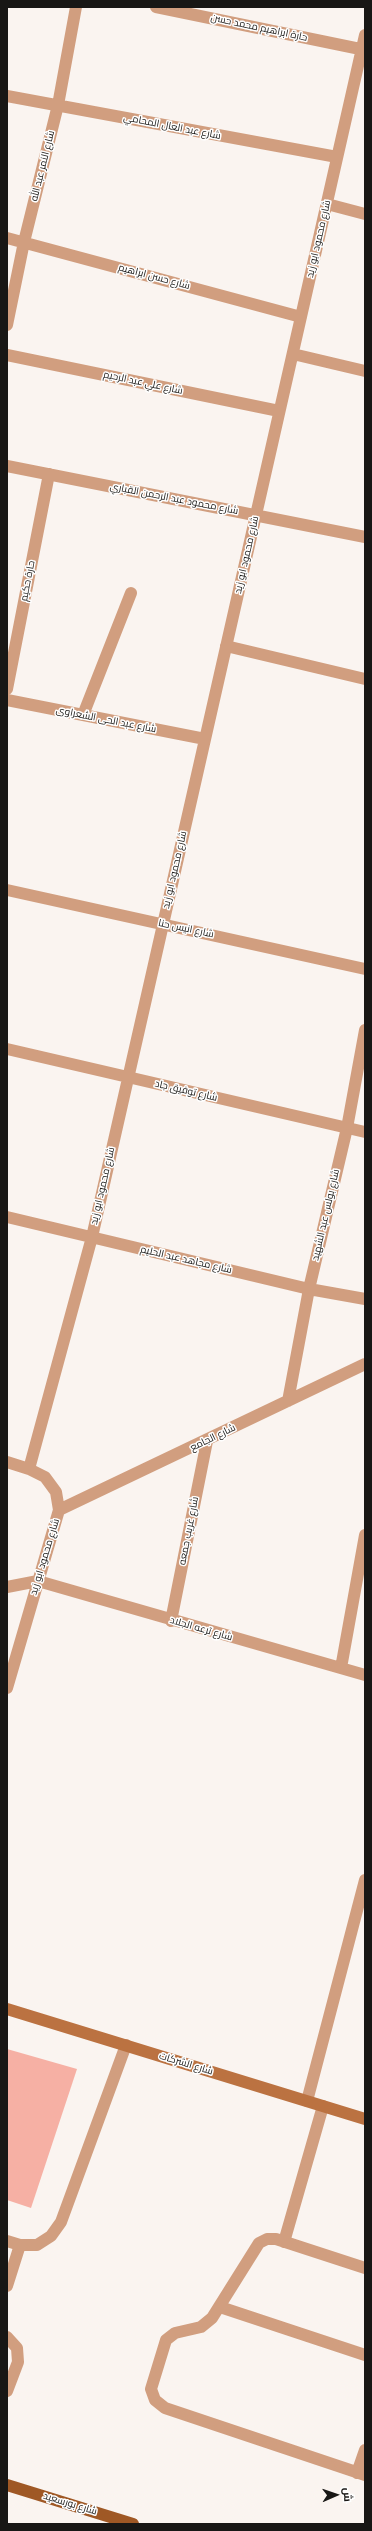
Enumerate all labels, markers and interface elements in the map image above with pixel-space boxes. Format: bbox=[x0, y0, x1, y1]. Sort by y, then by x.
street label: حارة ابراهيم محمد حسن bbox=[210, 12, 308, 44]
street label: شارع عبد العال المحامي bbox=[122, 112, 222, 142]
street label: شارع النمر عبد الله bbox=[28, 129, 58, 203]
street label: شارع محمود ابو زيد bbox=[304, 199, 334, 279]
street label: شارع حسن ابراهيم bbox=[117, 262, 191, 292]
street label: شارع علي عبد الرحيم bbox=[102, 369, 184, 397]
street label: شارع محمود عبد الرحمن القباري bbox=[109, 481, 239, 517]
street label: شارع محمود ابو زيد bbox=[232, 515, 262, 595]
street label: حارة حكيم bbox=[18, 560, 38, 602]
street label: شارع عبد الحى الشعراوى bbox=[55, 704, 157, 736]
street label: شارع محمود ابو زيد bbox=[160, 830, 190, 910]
street label: شارع انيس حنا bbox=[157, 917, 215, 941]
street label: شارع توفيق جاد bbox=[153, 1078, 219, 1104]
street label: شارع محمود ابو زيد bbox=[88, 1146, 118, 1226]
street label: شارع بولس عبد الشهيد bbox=[310, 1168, 342, 1262]
street label: شارع مجاهد عبد الحليم bbox=[139, 1244, 233, 1276]
street label: شارع الجامع bbox=[188, 1422, 238, 1454]
street label: شارع غريب جمعه bbox=[176, 1496, 202, 1566]
street label: شارع محمود ابو زيد bbox=[28, 1517, 62, 1597]
street label: شارع ترعه الجلاد bbox=[168, 1614, 234, 1644]
street label: شارع الشركات bbox=[158, 2050, 214, 2078]
north arrow bbox=[316, 2475, 356, 2515]
text: ش bbox=[342, 2487, 354, 2502]
street label: شارع بورسعيد bbox=[42, 2490, 98, 2518]

